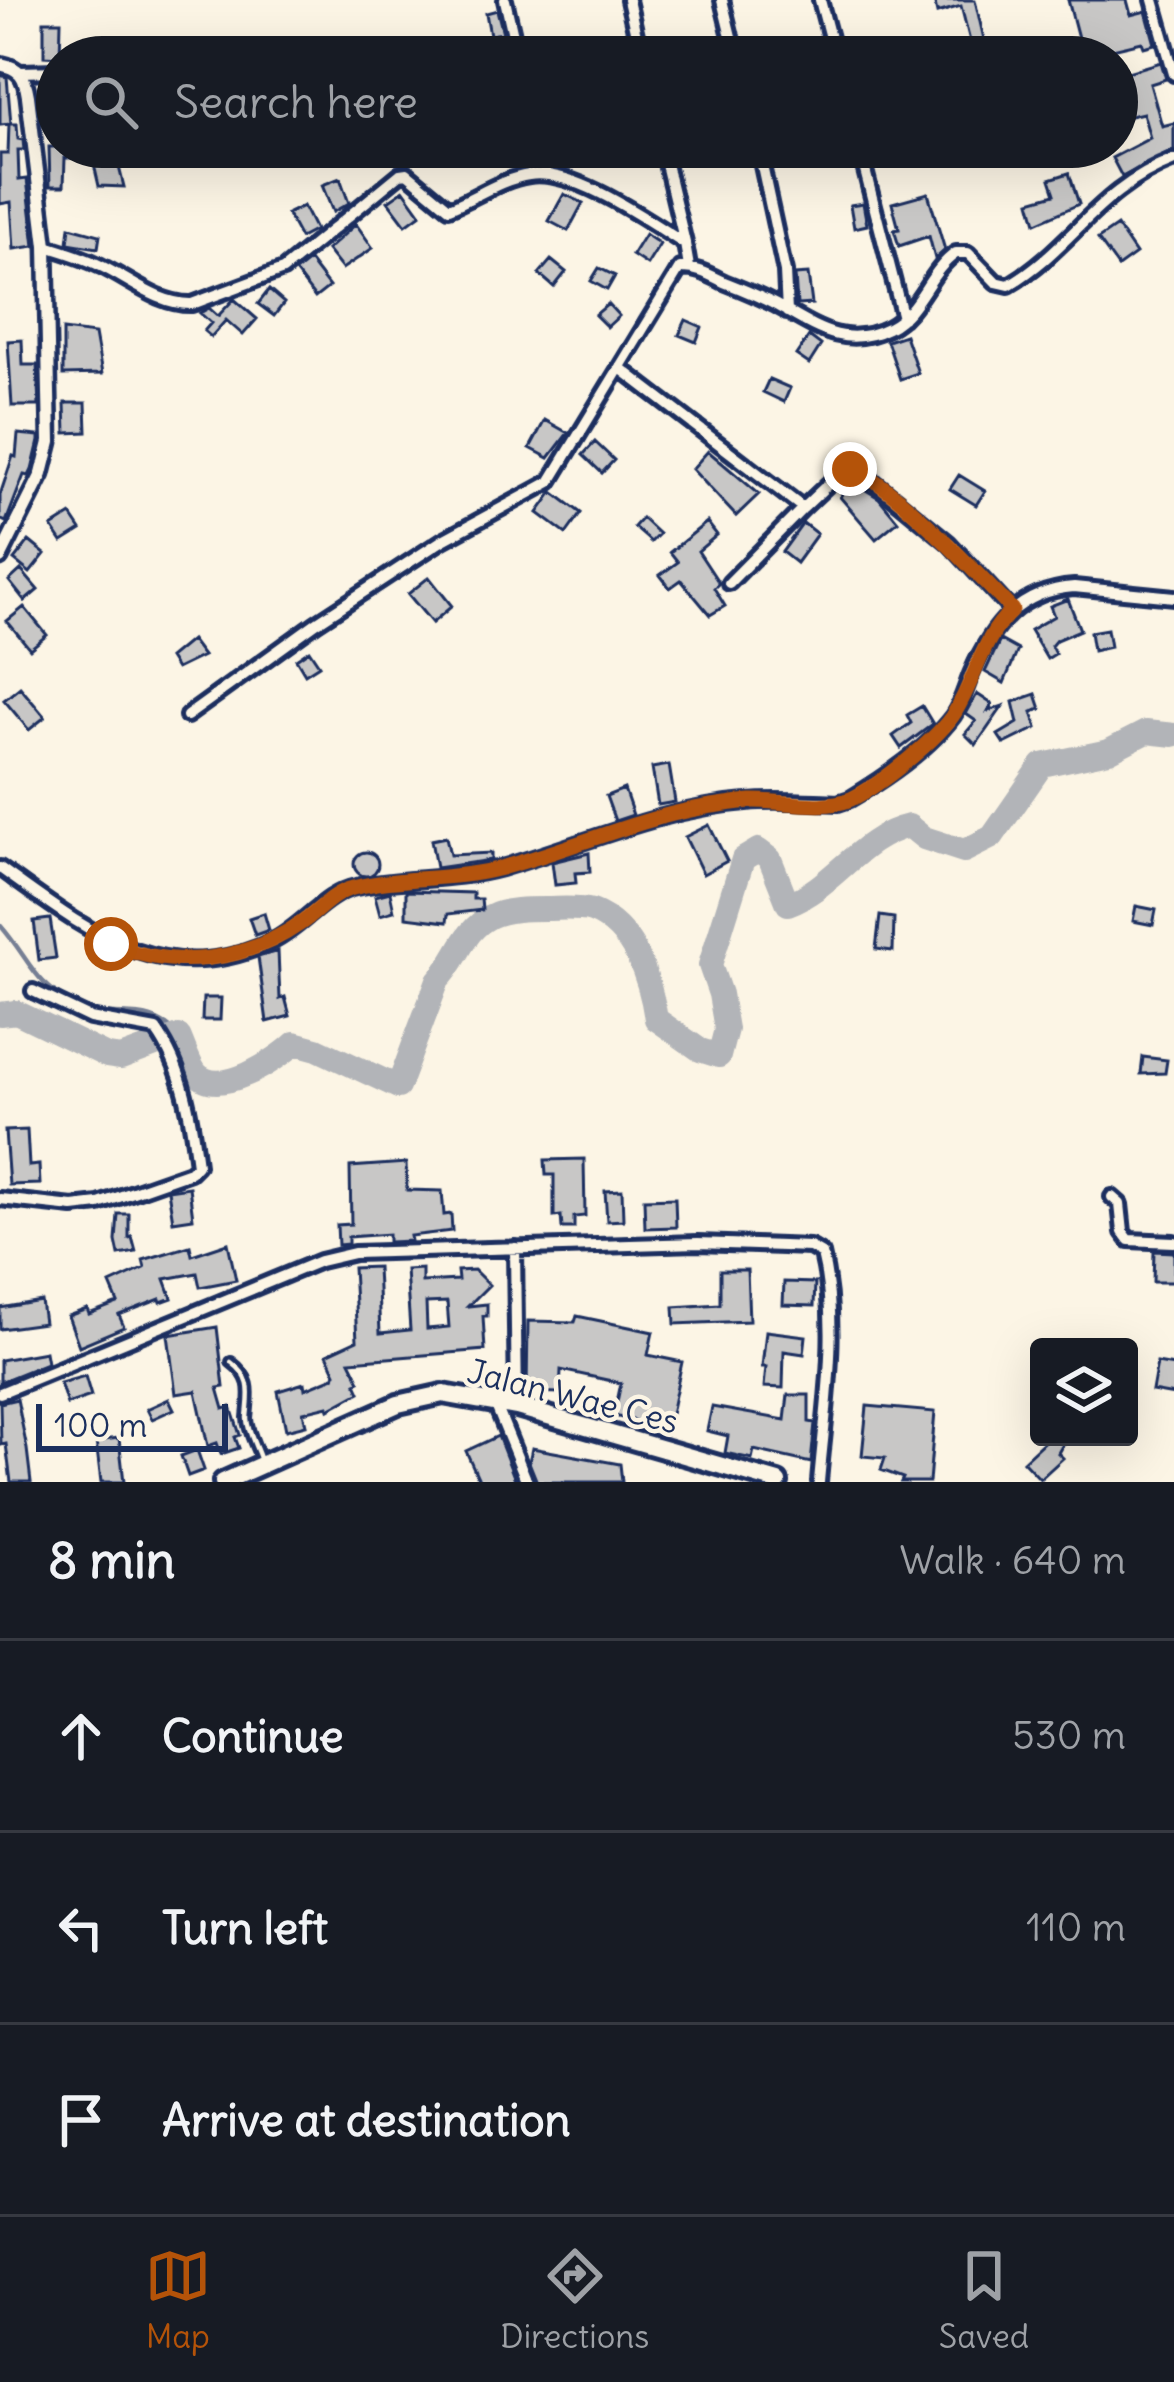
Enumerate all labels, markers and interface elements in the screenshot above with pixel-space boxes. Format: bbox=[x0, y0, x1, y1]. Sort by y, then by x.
search box bbox=[36, 36, 1138, 168]
icon: search bbox=[78, 69, 144, 135]
text: Search here bbox=[174, 74, 418, 130]
route end bbox=[823, 442, 877, 496]
route start bbox=[84, 917, 138, 971]
map controls bbox=[1030, 1338, 1138, 1446]
button: layers bbox=[1030, 1338, 1138, 1446]
street label: Jalan Wae Ces bbox=[463, 1350, 683, 1442]
scale bar bbox=[36, 1398, 228, 1451]
text: 100 m bbox=[54, 1404, 147, 1446]
text: 8 min bbox=[48, 1528, 175, 1592]
text: Walk · 640 m bbox=[900, 1536, 1126, 1585]
icon: ahead bbox=[48, 1703, 114, 1769]
text: Continue bbox=[162, 1708, 344, 1764]
text: 530 m bbox=[1012, 1711, 1126, 1760]
icon: left bbox=[48, 1895, 114, 1961]
text: Turn left bbox=[162, 1900, 328, 1956]
text: 110 m bbox=[1026, 1903, 1126, 1952]
icon: arrive bbox=[48, 2087, 114, 2153]
text: Arrive at destination bbox=[162, 2092, 571, 2148]
tab: Map bbox=[145, 2243, 211, 2357]
tab: Directions bbox=[500, 2243, 649, 2357]
tab: Saved bbox=[939, 2243, 1029, 2357]

